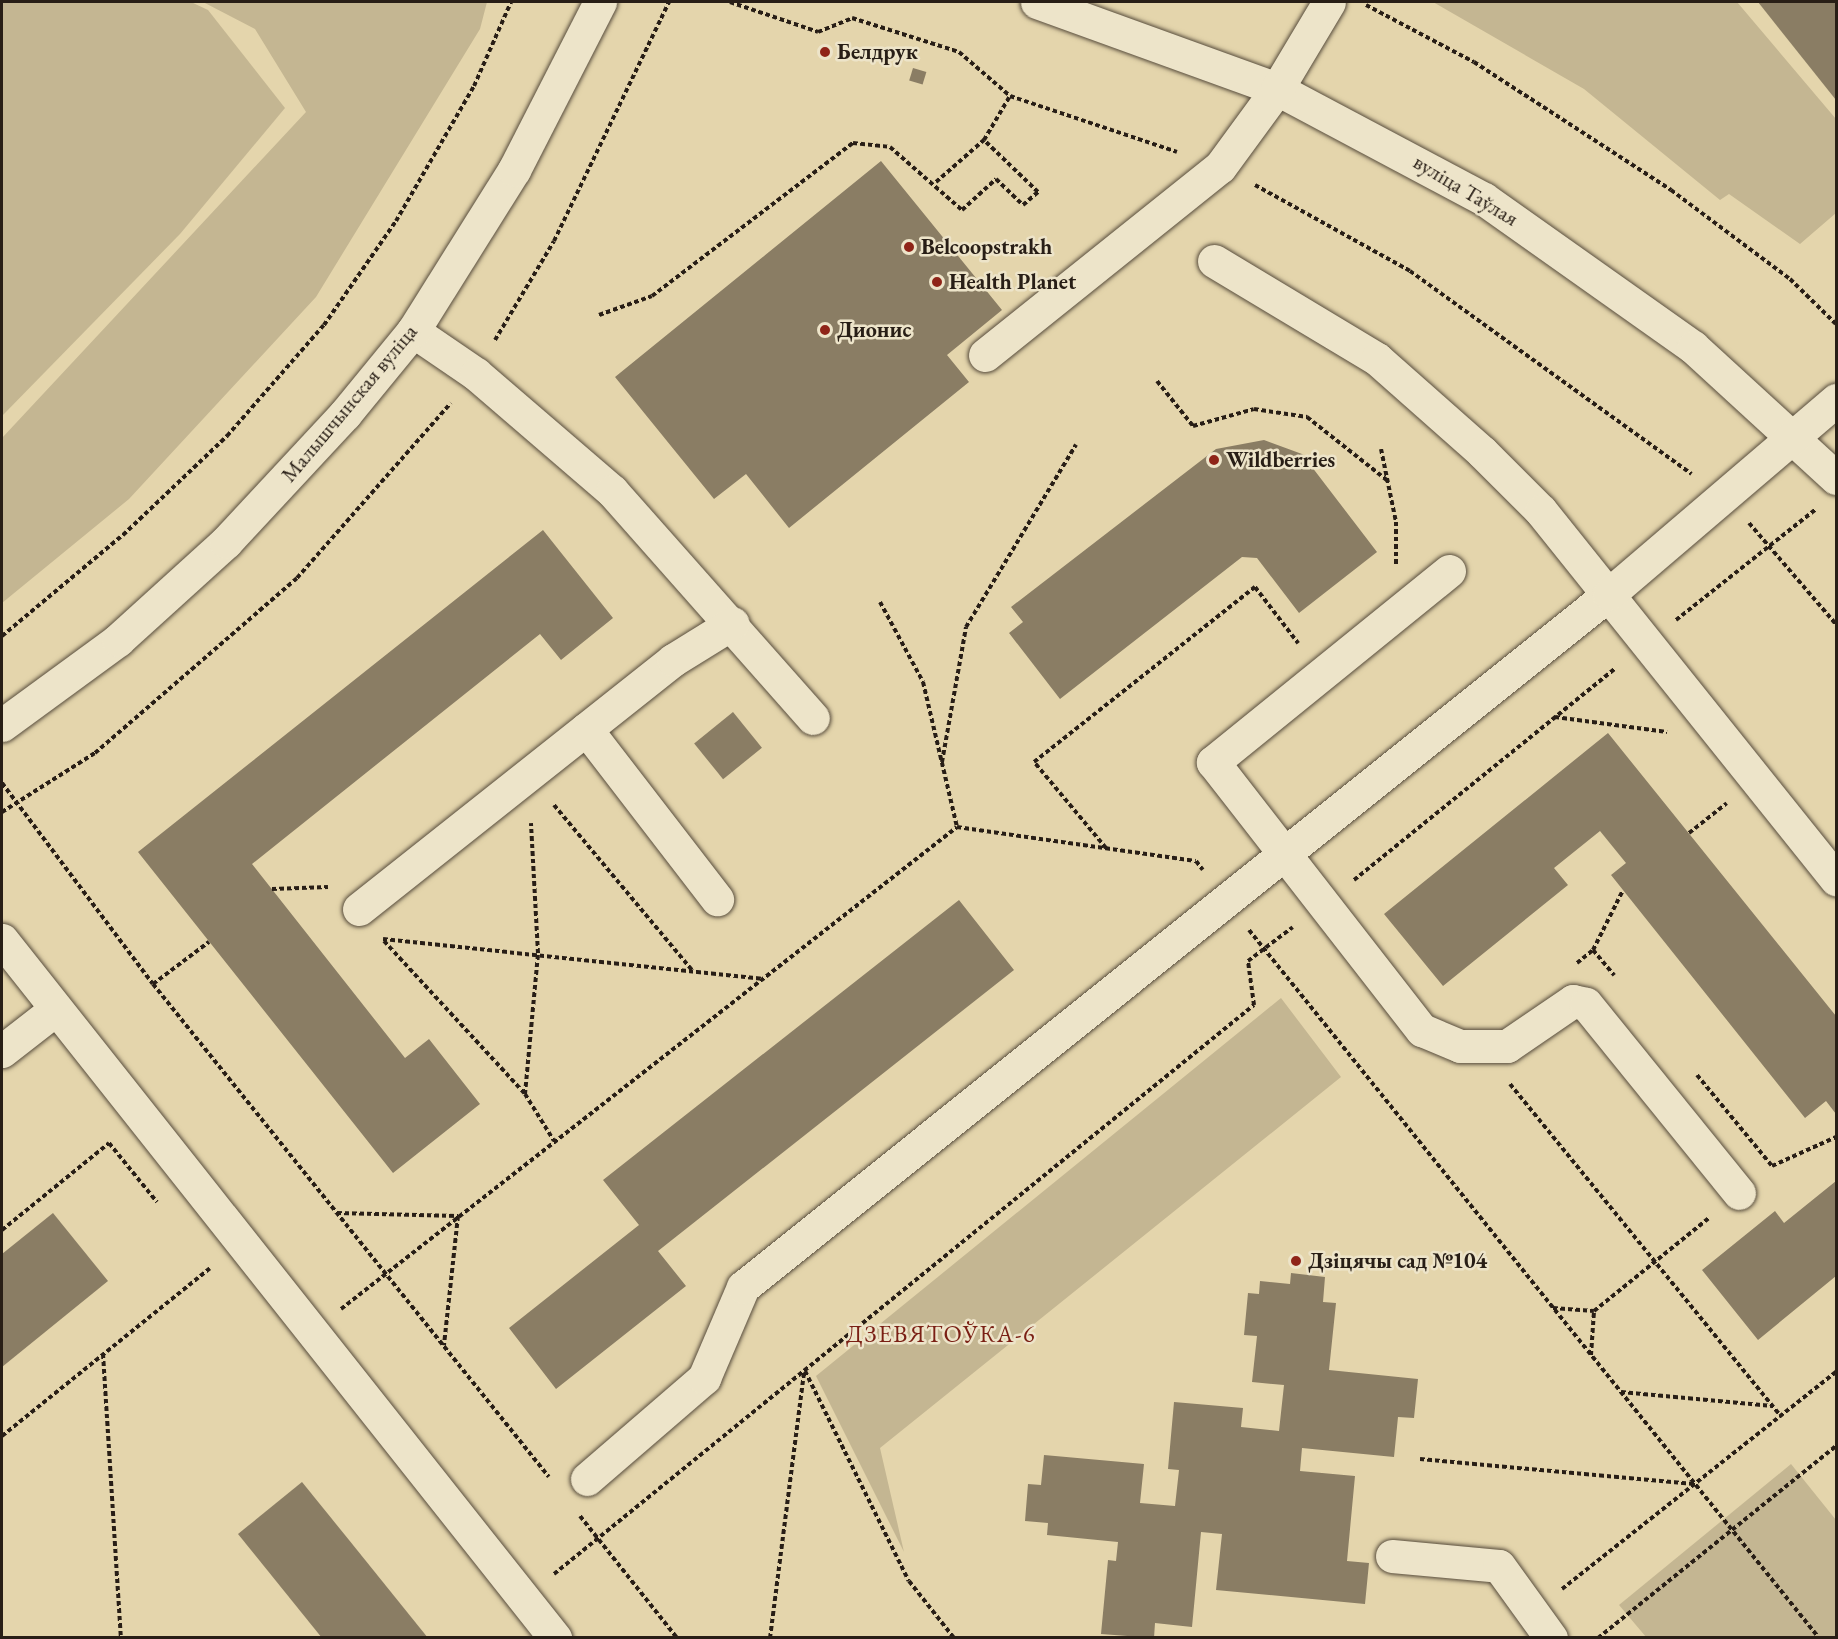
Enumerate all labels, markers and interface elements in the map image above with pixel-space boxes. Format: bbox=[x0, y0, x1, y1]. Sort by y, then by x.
place label: Белдрук bbox=[837, 39, 918, 65]
marker: Белдрук bbox=[818, 45, 832, 59]
street label: вуліца Таўлая bbox=[1409, 148, 1523, 232]
place label: Belcoopstrakh bbox=[921, 234, 1052, 260]
marker: Belcoopstrakh bbox=[902, 240, 916, 254]
place label: Health Planet bbox=[949, 269, 1076, 295]
marker: Health Planet bbox=[930, 275, 944, 289]
place label: Дионис bbox=[837, 317, 911, 343]
street label: Малышчынская вуліца bbox=[275, 319, 423, 487]
marker: Дионис bbox=[818, 323, 832, 337]
place label: Wildberries bbox=[1226, 447, 1335, 473]
marker: Wildberries bbox=[1207, 453, 1221, 467]
place label: Дзіцячы сад №104 bbox=[1308, 1248, 1487, 1274]
marker: Дзіцячы сад №104 bbox=[1289, 1254, 1303, 1268]
district label: ДЗЕВЯТОЎКА-6 bbox=[846, 1320, 1036, 1348]

